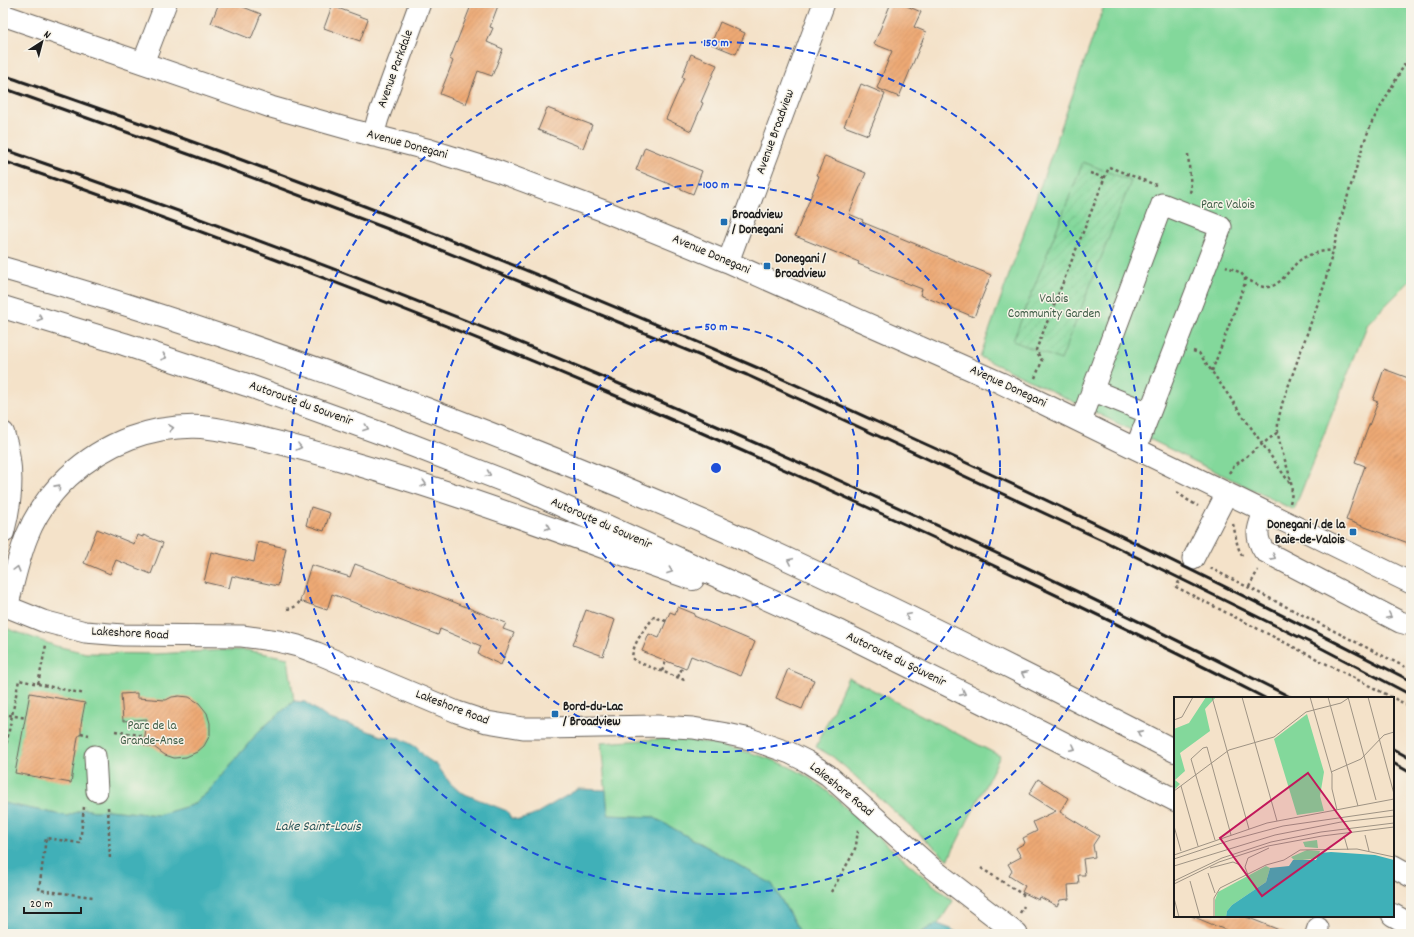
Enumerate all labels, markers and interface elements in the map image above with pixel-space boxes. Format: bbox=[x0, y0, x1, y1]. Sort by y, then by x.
north arrow bbox=[22, 22, 62, 62]
text: N bbox=[40, 27, 54, 44]
street label: Avenue Parkdale bbox=[373, 27, 419, 111]
text: 150 m bbox=[703, 35, 729, 52]
street label: Avenue Broadview bbox=[752, 87, 800, 177]
street label: Avenue Donegani bbox=[364, 125, 450, 165]
text: 100 m bbox=[703, 177, 729, 194]
park label: Parc Valois bbox=[1201, 196, 1255, 215]
place label: Broadview / Donegani bbox=[731, 206, 784, 240]
marker: Broadview / Donegani bbox=[719, 217, 729, 227]
street label: Avenue Donegani bbox=[669, 230, 753, 280]
place label: Donegani / Broadview bbox=[775, 250, 826, 284]
marker: Donegani / Broadview bbox=[762, 261, 772, 271]
park label: Valois Community Garden bbox=[1008, 290, 1100, 324]
one-way arrow bbox=[37, 313, 44, 322]
text: 50 m bbox=[704, 319, 728, 336]
one-way arrow bbox=[161, 353, 168, 361]
street label: Avenue Donegani bbox=[966, 361, 1050, 413]
street label: Autoroute du Souvenir bbox=[246, 376, 356, 432]
one-way arrow bbox=[363, 423, 370, 431]
one-way arrow bbox=[168, 424, 174, 433]
one-way arrow bbox=[296, 443, 302, 451]
centre of rings bbox=[709, 461, 723, 475]
one-way arrow bbox=[484, 470, 491, 478]
one-way arrow bbox=[420, 480, 427, 488]
one-way arrow bbox=[54, 484, 61, 492]
street label: Autoroute du Souvenir bbox=[547, 493, 655, 555]
place label: Donegani / de la Baie-de-Valois bbox=[1267, 516, 1346, 550]
one-way arrow bbox=[544, 523, 551, 531]
marker: Donegani / de la Baie-de-Valois bbox=[1348, 527, 1358, 537]
one-way arrow bbox=[1269, 552, 1277, 559]
one-way arrow bbox=[787, 558, 795, 566]
one-way arrow bbox=[12, 565, 21, 572]
one-way arrow bbox=[666, 567, 673, 575]
one-way arrow bbox=[1385, 612, 1392, 619]
one-way arrow bbox=[905, 613, 912, 621]
street label: Lakeshore Road bbox=[91, 622, 169, 646]
street label: Autoroute du Souvenir bbox=[843, 628, 949, 693]
one-way arrow bbox=[1021, 671, 1029, 679]
street label: Lakeshore Road bbox=[412, 685, 492, 731]
one-way arrow bbox=[959, 688, 966, 696]
inset map bbox=[1174, 697, 1394, 917]
place label: Bord-du-Lac / Broadview bbox=[562, 698, 623, 732]
marker: Bord-du-Lac / Broadview bbox=[550, 709, 560, 719]
park label: Parc de la Grande-Anse bbox=[120, 717, 184, 751]
one-way arrow bbox=[1137, 730, 1145, 738]
one-way arrow bbox=[1069, 743, 1076, 750]
street label: Lakeshore Road bbox=[805, 758, 877, 822]
water label: Lake Saint-Louis bbox=[275, 817, 362, 837]
scale bar bbox=[24, 889, 81, 915]
text: 20 m bbox=[30, 896, 53, 913]

